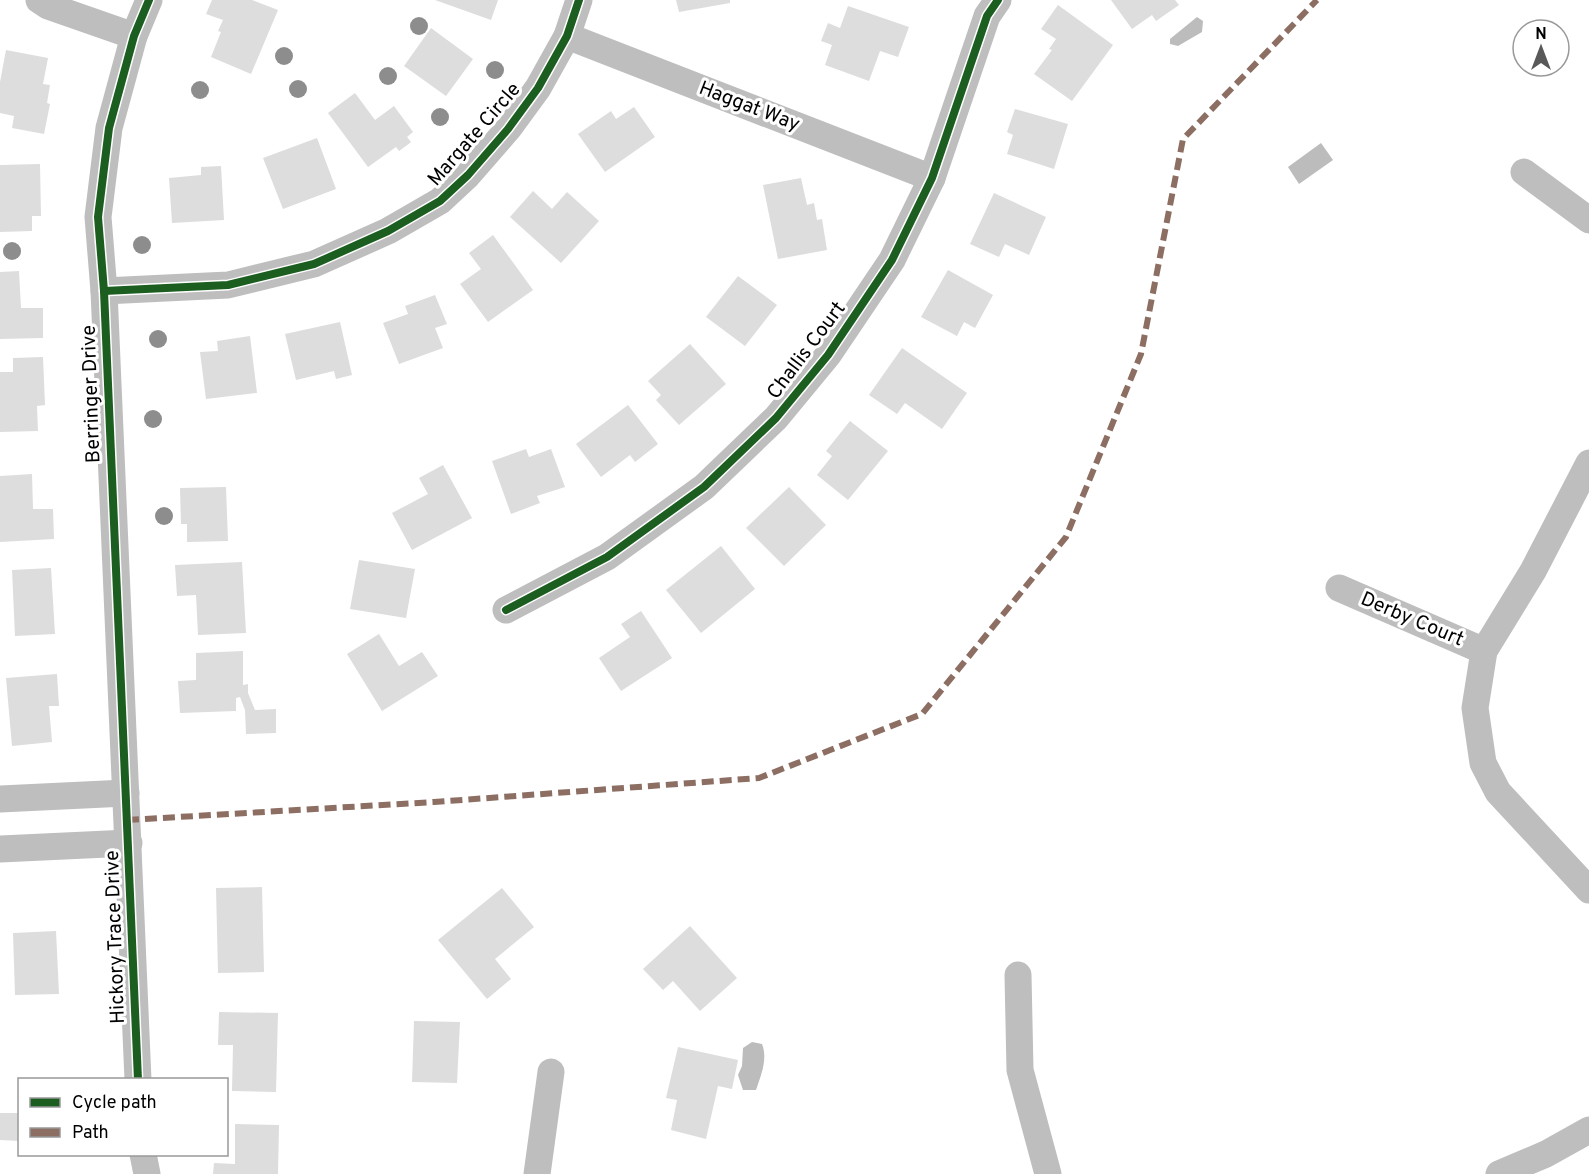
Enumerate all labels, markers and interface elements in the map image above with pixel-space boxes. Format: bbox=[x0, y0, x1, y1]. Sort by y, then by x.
north arrow bbox=[1511, 18, 1571, 78]
text: N bbox=[1535, 25, 1547, 45]
street label: Haggat Way bbox=[695, 76, 803, 138]
street label: Margate Circle bbox=[423, 78, 527, 192]
street label: Challis Court bbox=[762, 297, 852, 405]
street label: Berringer Drive bbox=[77, 324, 107, 464]
street label: Derby Court bbox=[1356, 587, 1468, 653]
street label: Hickory Trace Drive bbox=[100, 850, 132, 1024]
legend bbox=[18, 1078, 228, 1156]
text: Cycle path bbox=[72, 1092, 157, 1115]
text: Path bbox=[72, 1122, 109, 1145]

